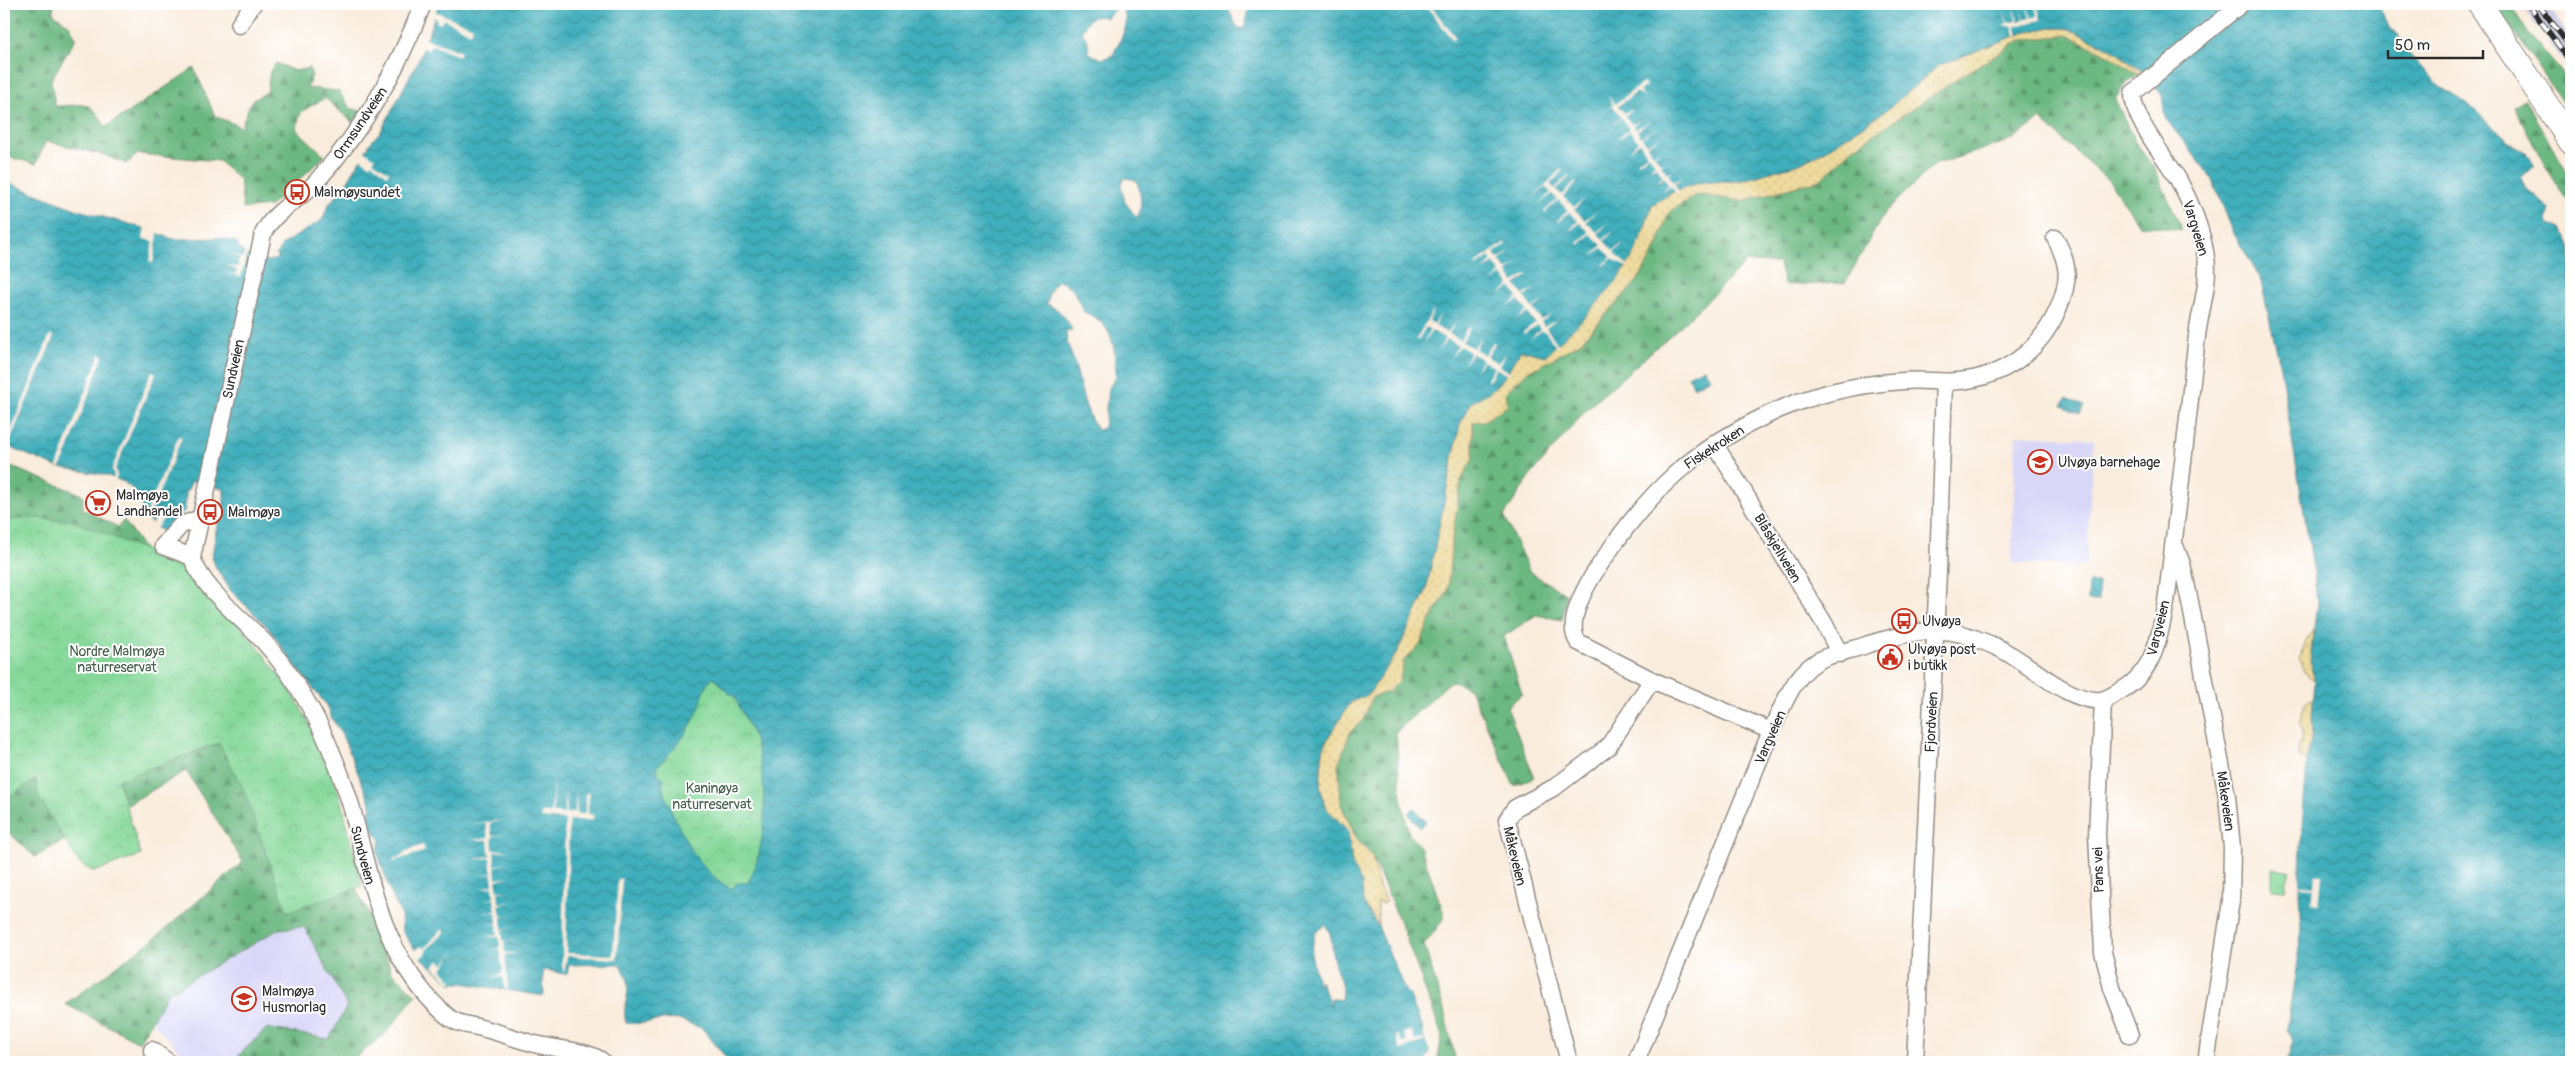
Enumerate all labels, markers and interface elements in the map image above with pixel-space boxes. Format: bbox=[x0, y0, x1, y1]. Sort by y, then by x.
scale bar bbox=[2388, 28, 2482, 60]
text: 50 m bbox=[2395, 36, 2430, 55]
street label: Ormsundveien bbox=[330, 84, 391, 163]
bus stop icon: Malmøysundet bbox=[284, 179, 310, 205]
place label: Malmøysundet bbox=[314, 184, 401, 201]
street label: Vargveien bbox=[2179, 198, 2212, 258]
street label: Sundveien bbox=[219, 338, 248, 400]
street label: Fiskekroken bbox=[1681, 422, 1748, 473]
school or university icon: Ulvøya barnehage bbox=[2027, 449, 2053, 475]
place label: Ulvøya barnehage bbox=[2058, 454, 2160, 471]
place label: Malmøya Landhandel bbox=[116, 487, 183, 520]
supermarket icon: Malmøya Landhandel bbox=[85, 490, 111, 516]
bus stop icon: Malmøya bbox=[197, 499, 223, 525]
place label: Malmøya bbox=[228, 504, 280, 521]
street label: Blåskjellveien bbox=[1750, 511, 1805, 586]
street label: Vargveien bbox=[2143, 598, 2174, 658]
bus stop icon: Ulvøya bbox=[1891, 608, 1917, 634]
place label: Ulvøya bbox=[1922, 613, 1961, 630]
place label: Ulvøya post i butikk bbox=[1908, 641, 1976, 674]
park label: Nordre Malmøya naturreservat bbox=[69, 643, 165, 676]
public building icon: Ulvøya post i butikk bbox=[1877, 644, 1903, 670]
street label: Fjordveien bbox=[1921, 691, 1942, 753]
street label: Vargveien bbox=[1751, 708, 1790, 767]
street label: Måkeveien bbox=[2213, 770, 2238, 832]
park label: Kaninøya naturreservat bbox=[672, 780, 752, 813]
street label: Sundveien bbox=[347, 824, 379, 886]
street label: Måkeveien bbox=[1499, 825, 1530, 887]
street label: Pans vei bbox=[2089, 846, 2108, 893]
place label: Malmøya Husmorlag bbox=[262, 983, 326, 1016]
school or university icon: Malmøya Husmorlag bbox=[231, 986, 257, 1012]

